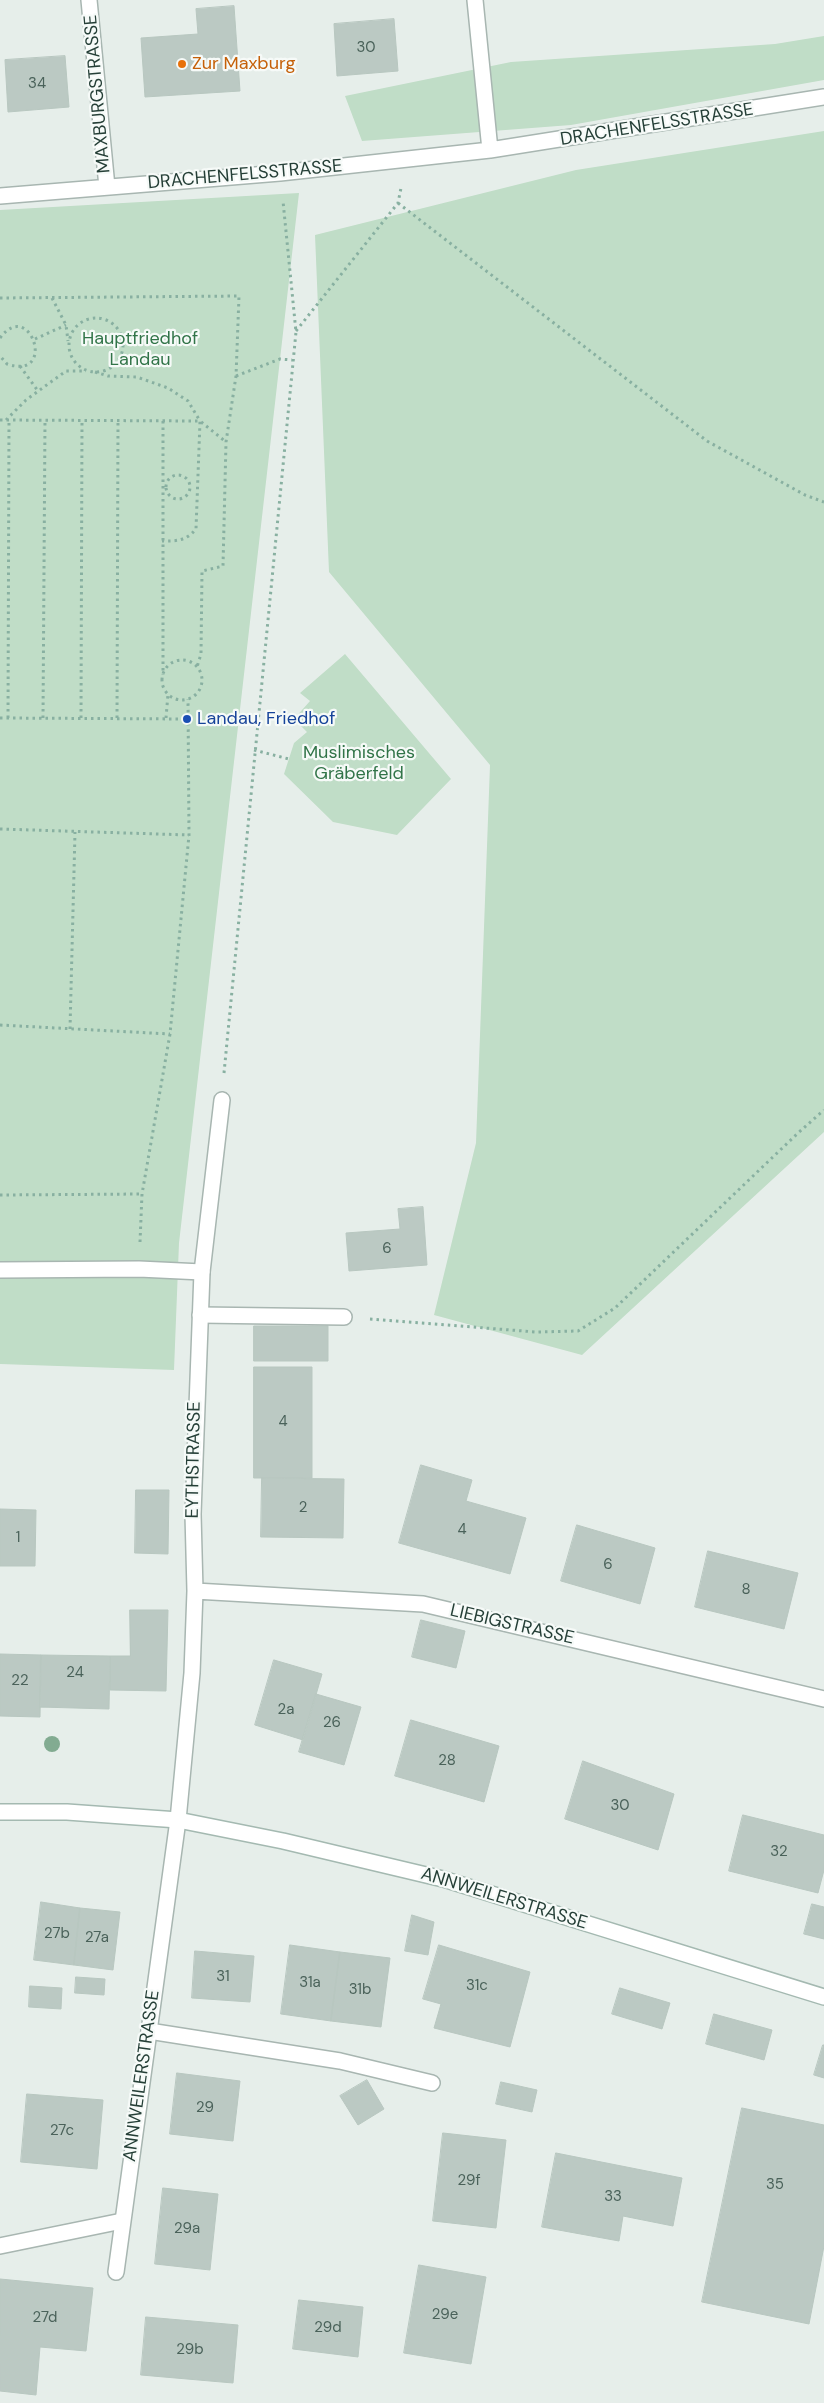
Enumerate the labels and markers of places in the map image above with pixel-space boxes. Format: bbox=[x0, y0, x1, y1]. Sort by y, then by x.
place label: Zur Maxburg bbox=[192, 53, 295, 75]
marker: Zur Maxburg bbox=[176, 58, 188, 70]
place label: Landau, Friedhof bbox=[197, 708, 335, 730]
marker: Landau, Friedhof bbox=[181, 713, 193, 725]

